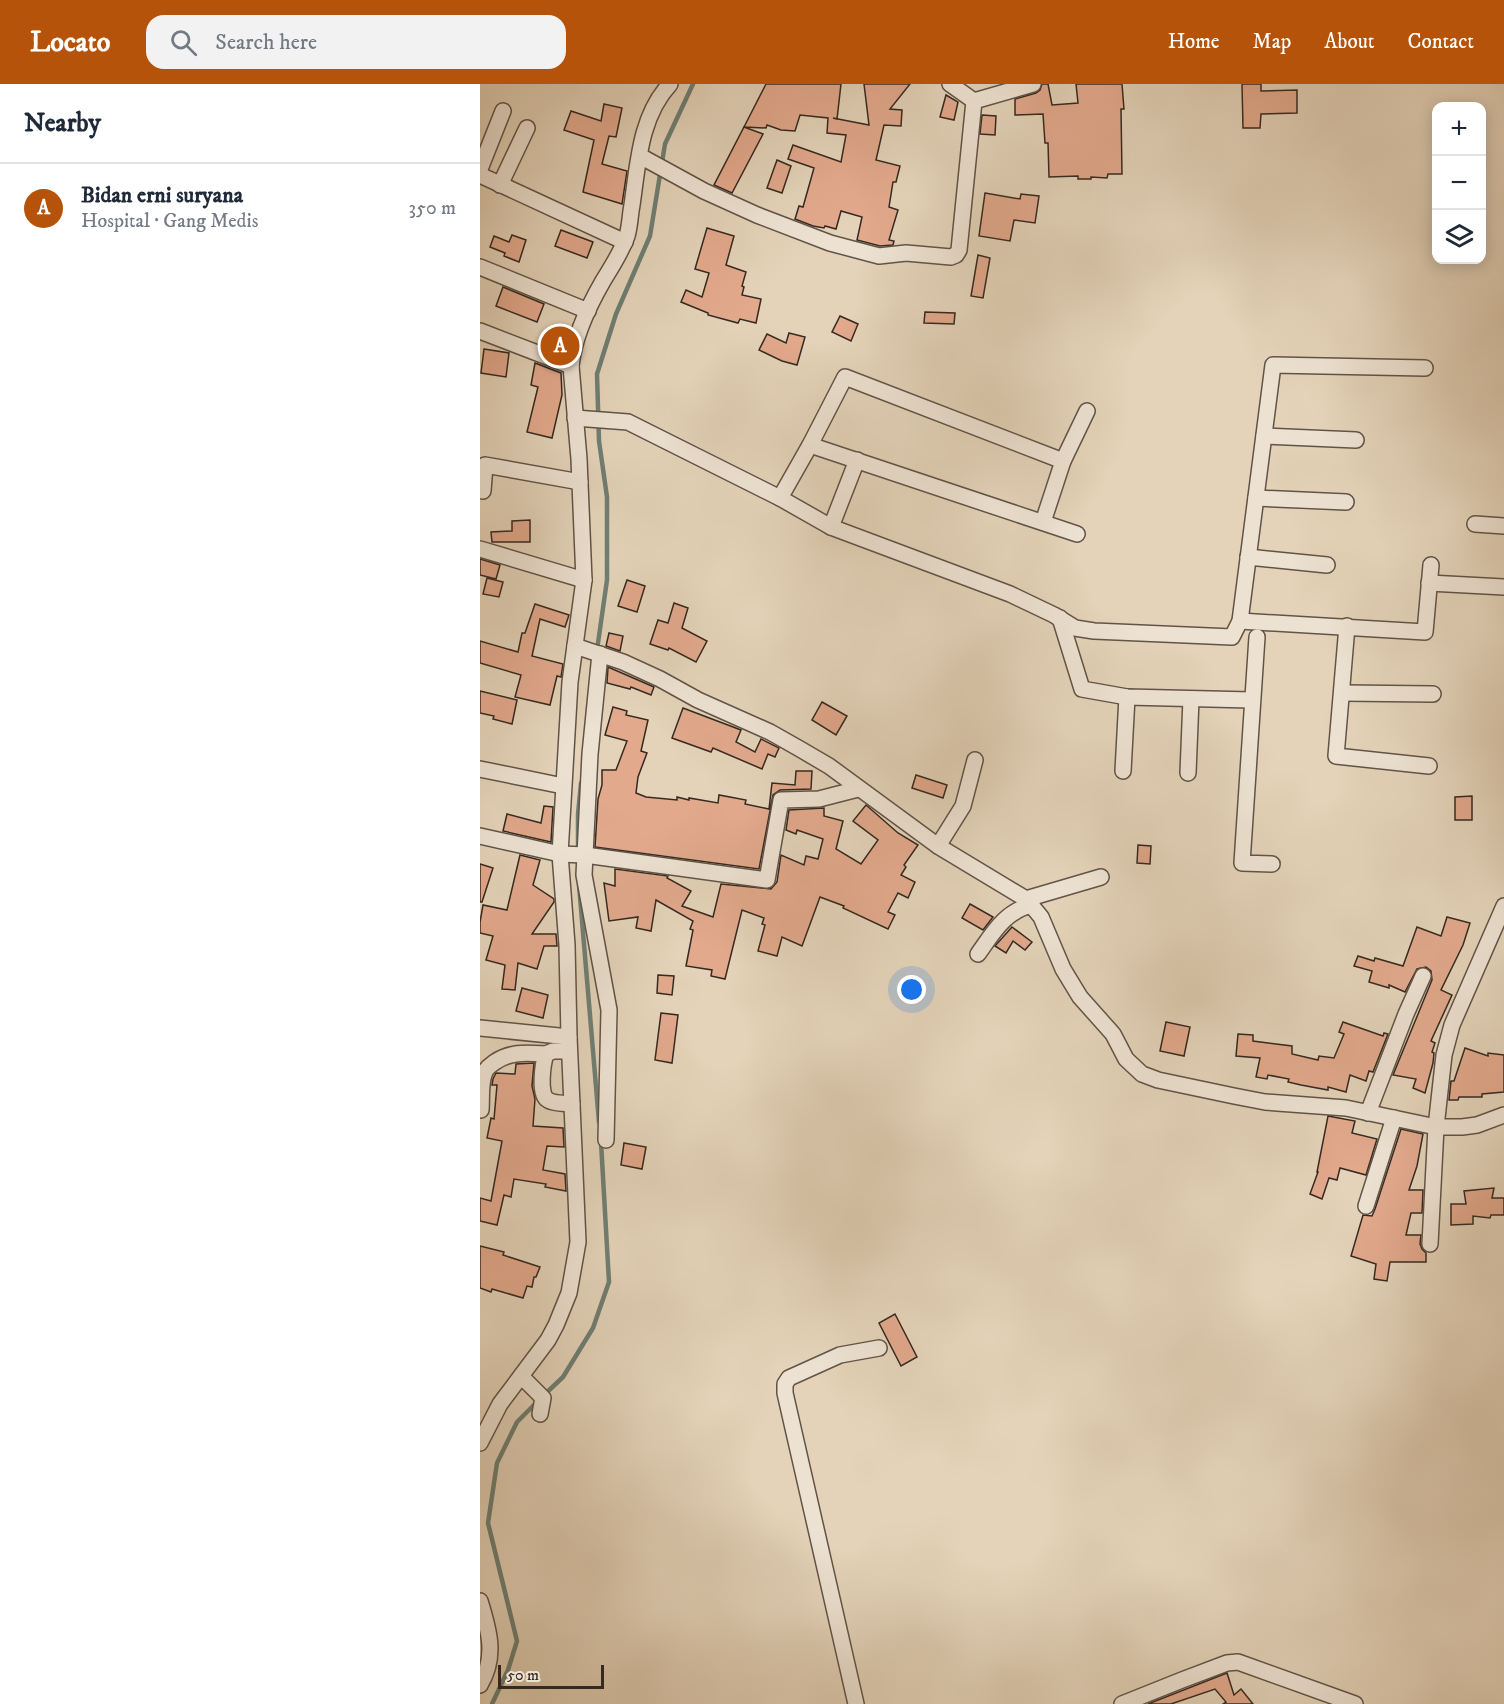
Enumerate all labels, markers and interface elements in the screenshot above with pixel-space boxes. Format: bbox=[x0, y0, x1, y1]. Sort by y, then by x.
search box bbox=[146, 15, 566, 69]
text: Locato bbox=[30, 25, 110, 60]
icon: search bbox=[167, 26, 200, 59]
text: Search here bbox=[215, 29, 317, 56]
text: Home bbox=[1168, 29, 1220, 55]
text: Map bbox=[1253, 29, 1291, 55]
text: About bbox=[1324, 29, 1375, 55]
text: Contact bbox=[1408, 29, 1474, 55]
map controls bbox=[1432, 102, 1486, 264]
button: + bbox=[1432, 102, 1486, 156]
text: Nearby bbox=[24, 107, 101, 140]
button: − bbox=[1432, 156, 1486, 210]
text: Bidan erni suryana bbox=[81, 182, 243, 209]
text: A bbox=[37, 196, 50, 221]
text: 350 m bbox=[409, 196, 456, 221]
text: Hospital · Gang Medis bbox=[81, 209, 258, 234]
button: layers bbox=[1432, 210, 1486, 264]
pin: A bbox=[540, 324, 580, 368]
your location bbox=[897, 975, 926, 1004]
scale bar bbox=[498, 1662, 604, 1690]
text: 50 m bbox=[507, 1665, 539, 1685]

